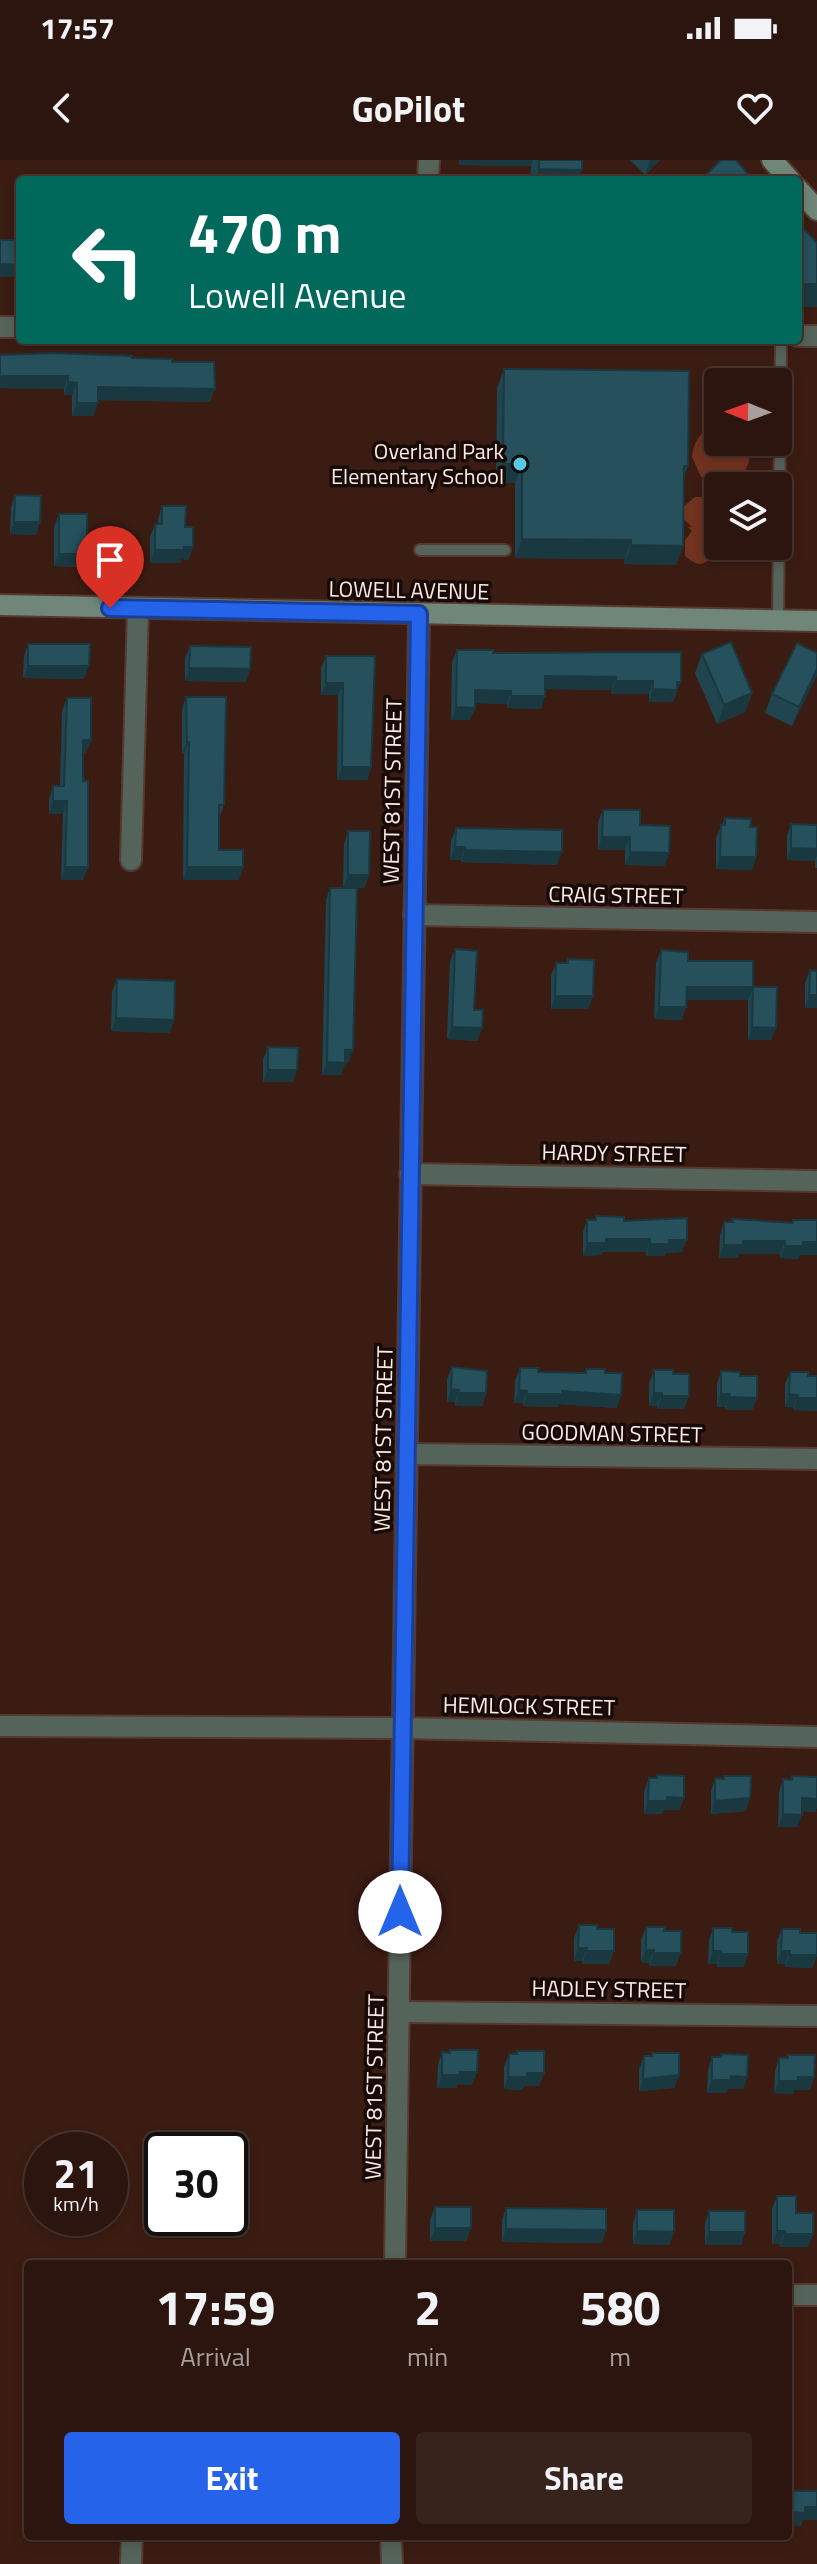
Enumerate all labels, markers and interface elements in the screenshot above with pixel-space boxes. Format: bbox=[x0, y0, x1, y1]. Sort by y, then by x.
text: 17:57 bbox=[40, 5, 115, 51]
text: GoPilot bbox=[352, 81, 465, 136]
icon: back bbox=[40, 86, 84, 130]
icon: heart bbox=[733, 86, 777, 130]
text: 470 m bbox=[188, 190, 341, 275]
icon: left bbox=[56, 208, 160, 312]
text: Lowell Avenue bbox=[188, 267, 406, 322]
north arrow bbox=[704, 368, 792, 456]
map controls bbox=[704, 368, 792, 560]
place label: Overland Park Elementary School bbox=[331, 434, 504, 493]
marker: Overland Park Elementary School bbox=[511, 455, 529, 473]
button: layers bbox=[704, 472, 792, 560]
pin bbox=[76, 526, 144, 608]
icon: arrive bbox=[88, 538, 132, 582]
street label: LOWELL AVENUE bbox=[328, 572, 490, 608]
street label: WEST 81ST STREET bbox=[373, 697, 411, 884]
street label: CRAIG STREET bbox=[548, 877, 684, 913]
street label: HARDY STREET bbox=[541, 1135, 687, 1171]
street label: WEST 81ST STREET bbox=[364, 1345, 402, 1532]
street label: GOODMAN STREET bbox=[521, 1414, 703, 1452]
street label: HEMLOCK STREET bbox=[443, 1687, 616, 1725]
position arrow bbox=[358, 1870, 442, 1954]
street label: HADLEY STREET bbox=[531, 1971, 687, 2007]
street label: WEST 81ST STREET bbox=[355, 1993, 393, 2180]
speed limit sign: 30 bbox=[144, 2132, 248, 2236]
text: 21 bbox=[54, 2143, 98, 2204]
text: km/h bbox=[53, 2188, 99, 2219]
text: 17:59 bbox=[156, 2271, 275, 2344]
text: 2 bbox=[414, 2271, 441, 2344]
text: 580 bbox=[580, 2271, 660, 2344]
text: Arrival bbox=[180, 2337, 251, 2376]
text: min bbox=[407, 2337, 448, 2376]
text: m bbox=[609, 2337, 631, 2376]
button: Exit bbox=[64, 2432, 400, 2524]
button: Share bbox=[416, 2432, 752, 2524]

